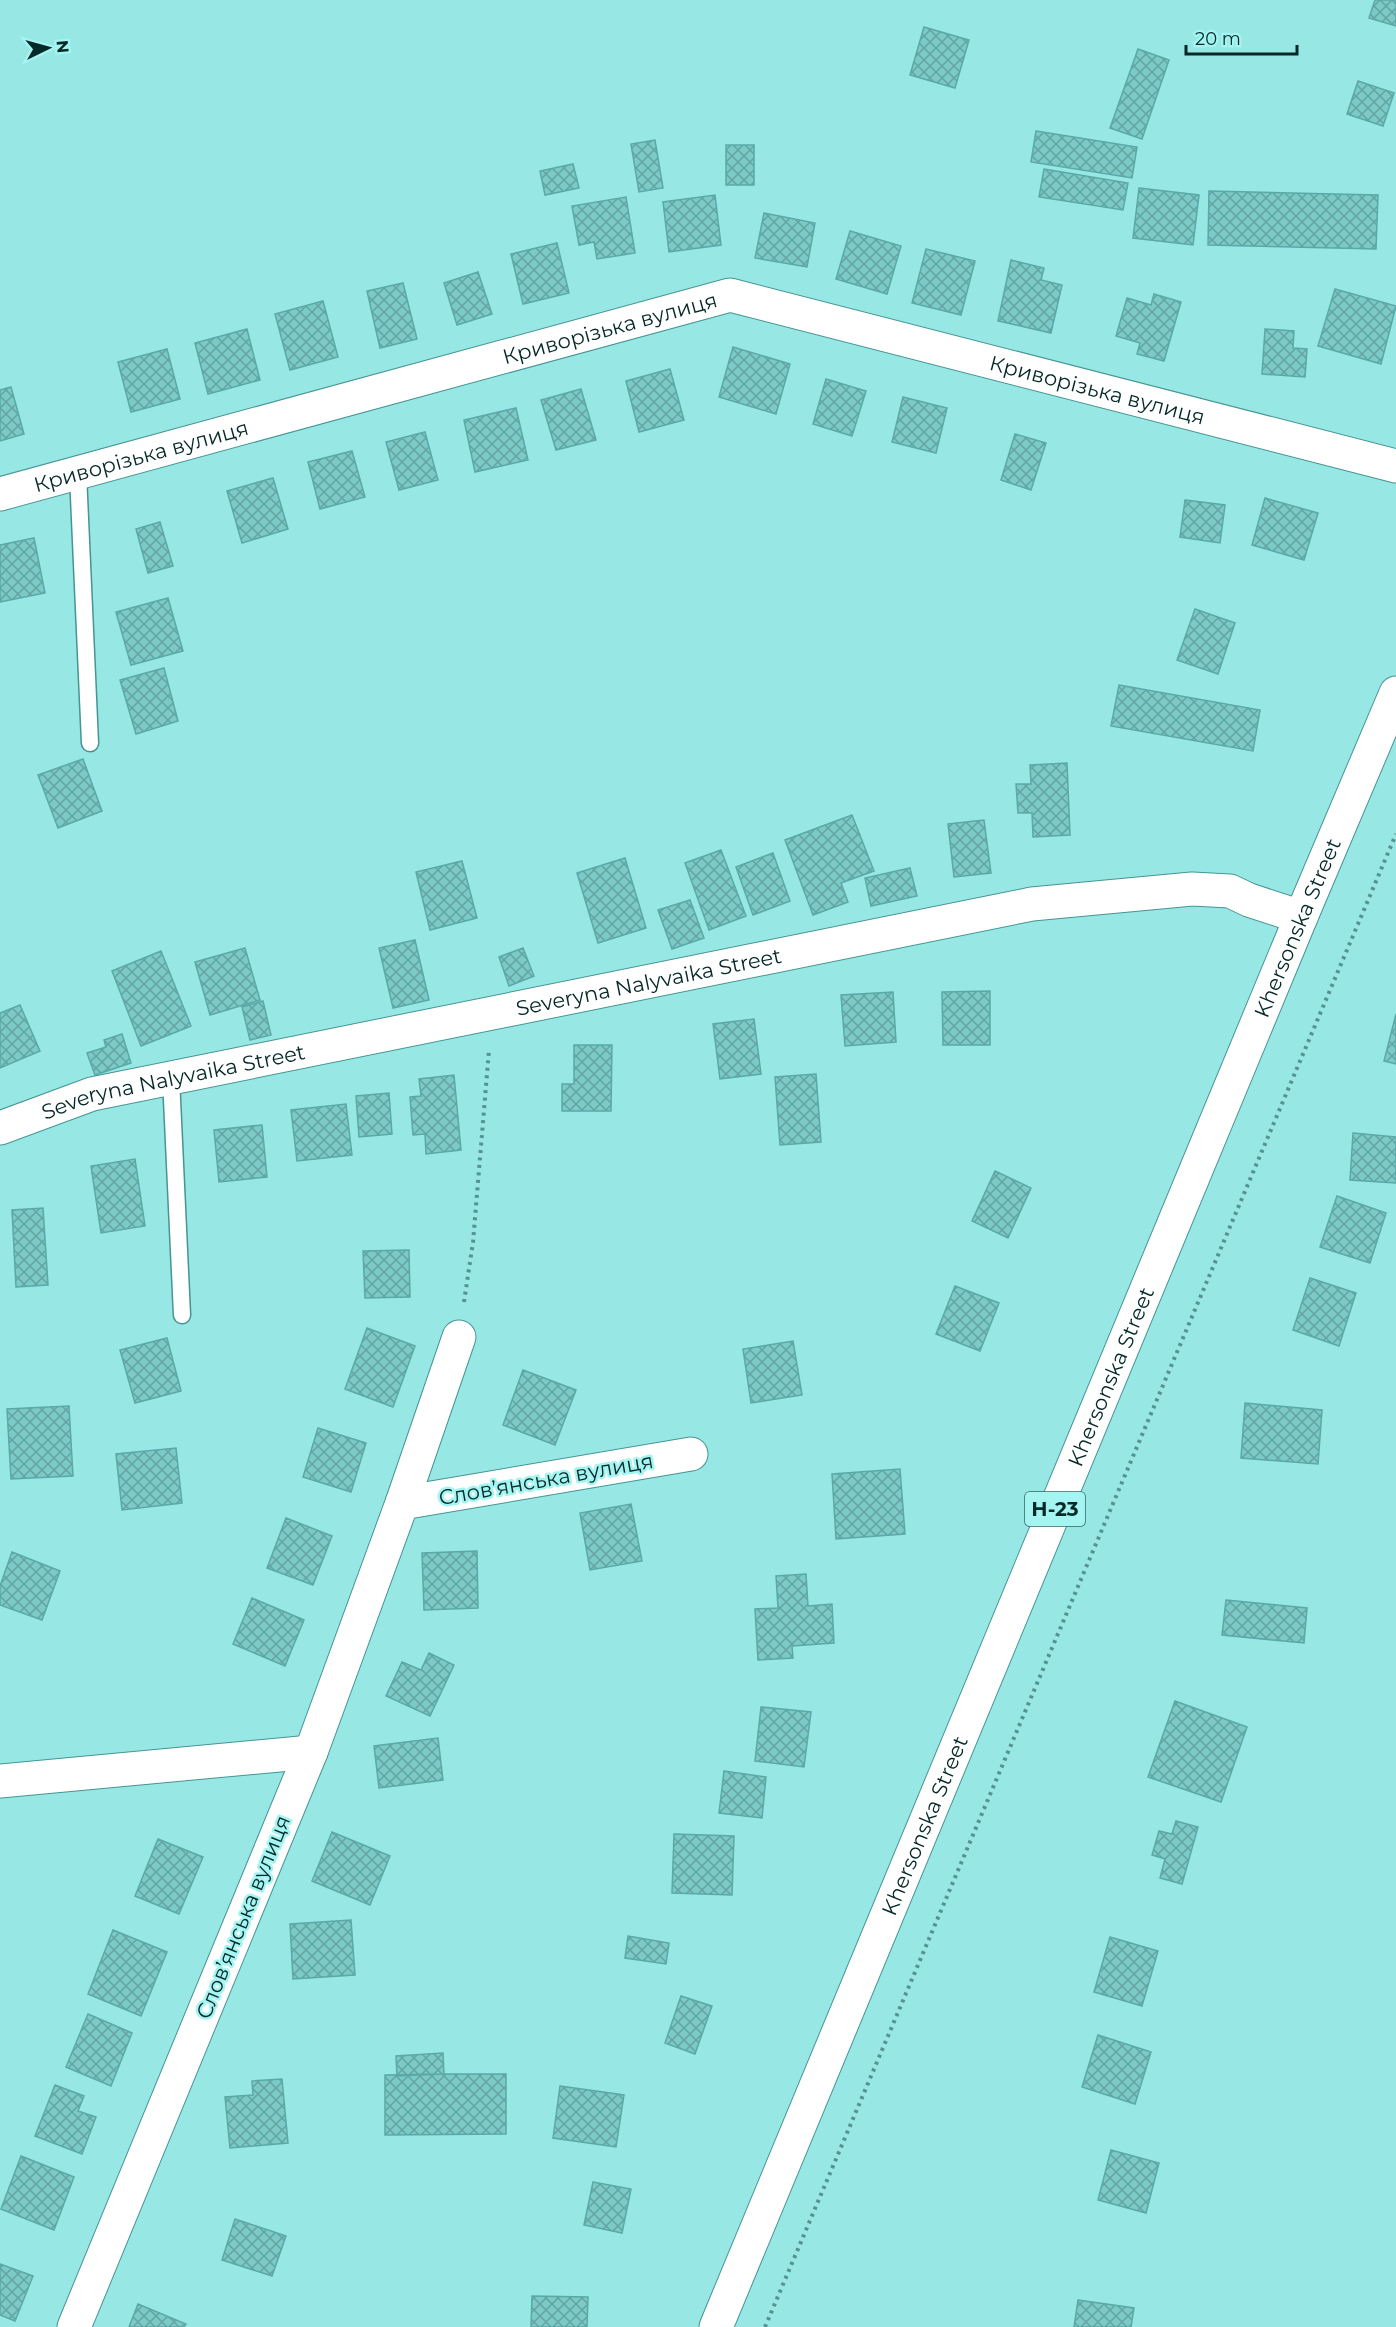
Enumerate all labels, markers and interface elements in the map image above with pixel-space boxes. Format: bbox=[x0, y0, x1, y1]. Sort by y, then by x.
north arrow bbox=[18, 18, 78, 78]
scale bar bbox=[1186, 18, 1297, 56]
text: 20 m bbox=[1195, 28, 1241, 50]
text: N bbox=[52, 39, 72, 54]
street label: Криворізька вулиця bbox=[500, 287, 720, 369]
street label: Криворізька вулиця bbox=[987, 350, 1208, 429]
street label: Криворізька вулиця bbox=[31, 414, 251, 497]
street label: Khersonska Street bbox=[1248, 834, 1345, 1021]
street label: Severyna Nalyvaika Street bbox=[514, 942, 784, 1020]
street label: Severyna Nalyvaika Street bbox=[38, 1039, 307, 1124]
street label: Khersonska Street bbox=[1062, 1283, 1159, 1470]
street label: Словʼянська вулиця bbox=[437, 1448, 655, 1510]
road number: Н-23 bbox=[1025, 1492, 1085, 1526]
street label: Khersonska Street bbox=[876, 1732, 972, 1919]
street label: Словʼянська вулиця bbox=[191, 1812, 295, 2022]

